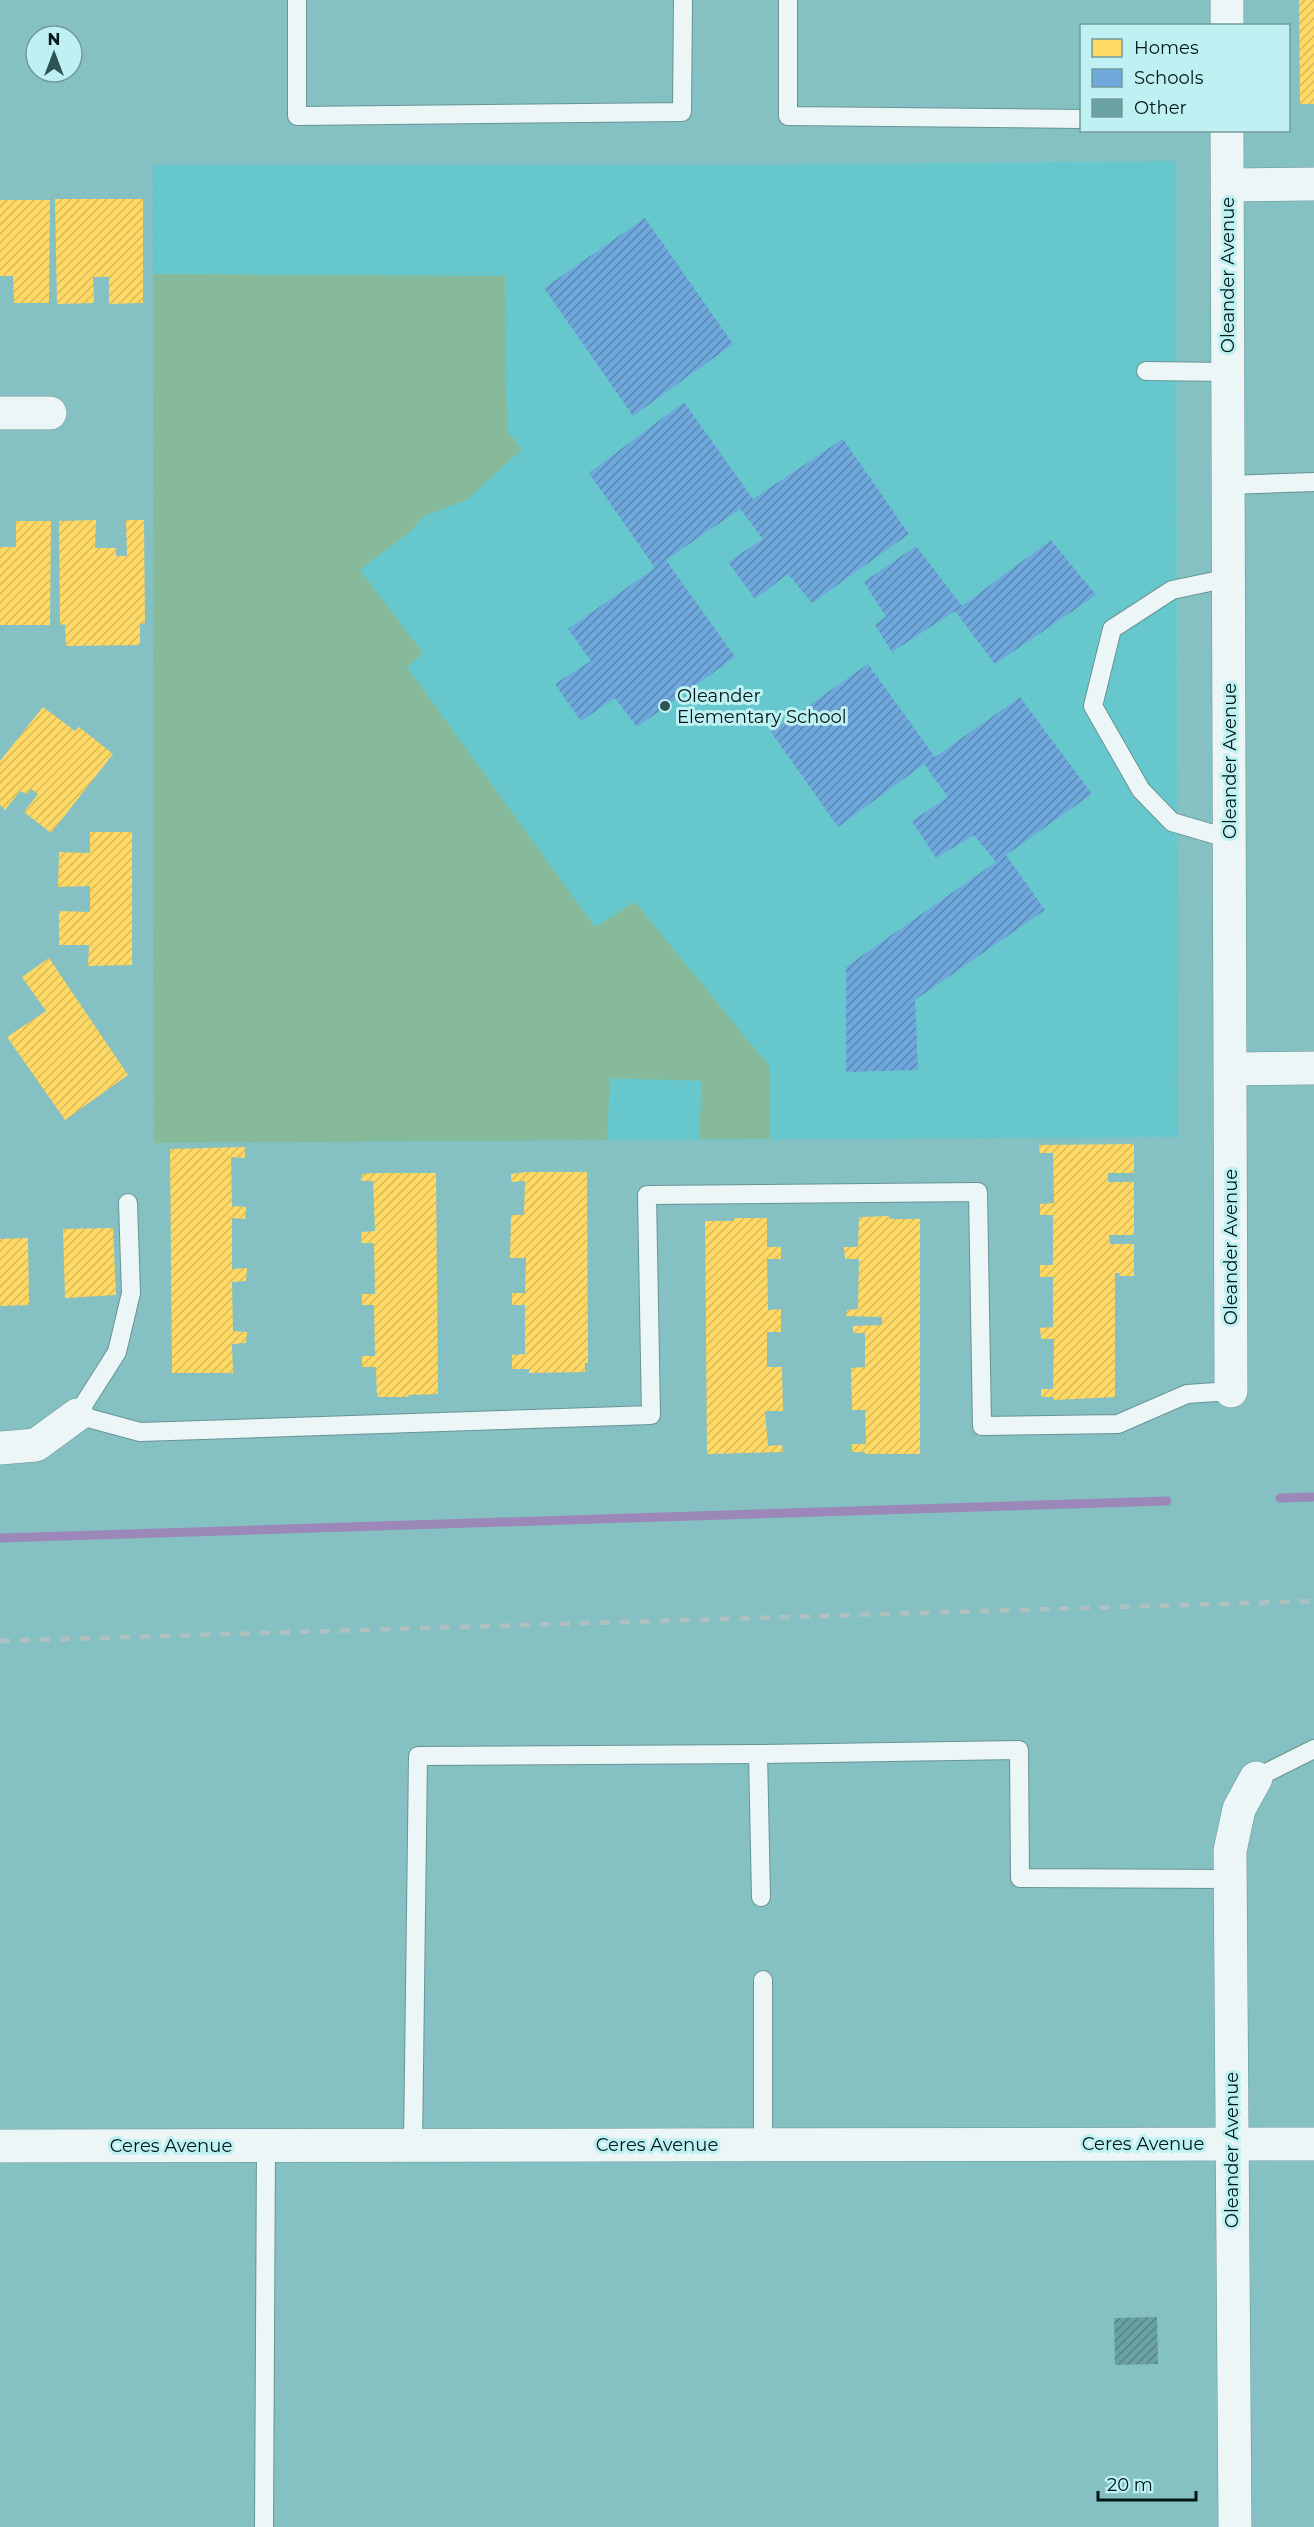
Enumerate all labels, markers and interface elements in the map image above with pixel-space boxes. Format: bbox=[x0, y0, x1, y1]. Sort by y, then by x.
north arrow bbox=[24, 24, 84, 84]
legend bbox=[1080, 24, 1290, 132]
text: N bbox=[48, 30, 60, 49]
text: Homes bbox=[1134, 37, 1199, 59]
text: Schools bbox=[1134, 67, 1204, 89]
text: Other bbox=[1134, 97, 1187, 119]
street label: Oleander Avenue bbox=[1217, 197, 1239, 353]
street label: Oleander Avenue bbox=[1219, 683, 1241, 839]
place label: Oleander Elementary School bbox=[677, 685, 847, 728]
marker: Oleander Elementary School bbox=[658, 699, 672, 713]
street label: Oleander Avenue bbox=[1220, 1169, 1242, 1325]
street label: Oleander Avenue bbox=[1221, 2072, 1243, 2228]
street label: Ceres Avenue bbox=[1082, 2133, 1204, 2155]
street label: Ceres Avenue bbox=[596, 2134, 718, 2156]
street label: Ceres Avenue bbox=[110, 2135, 232, 2157]
scale bar bbox=[1098, 2464, 1196, 2502]
text: 20 m bbox=[1107, 2474, 1153, 2496]

